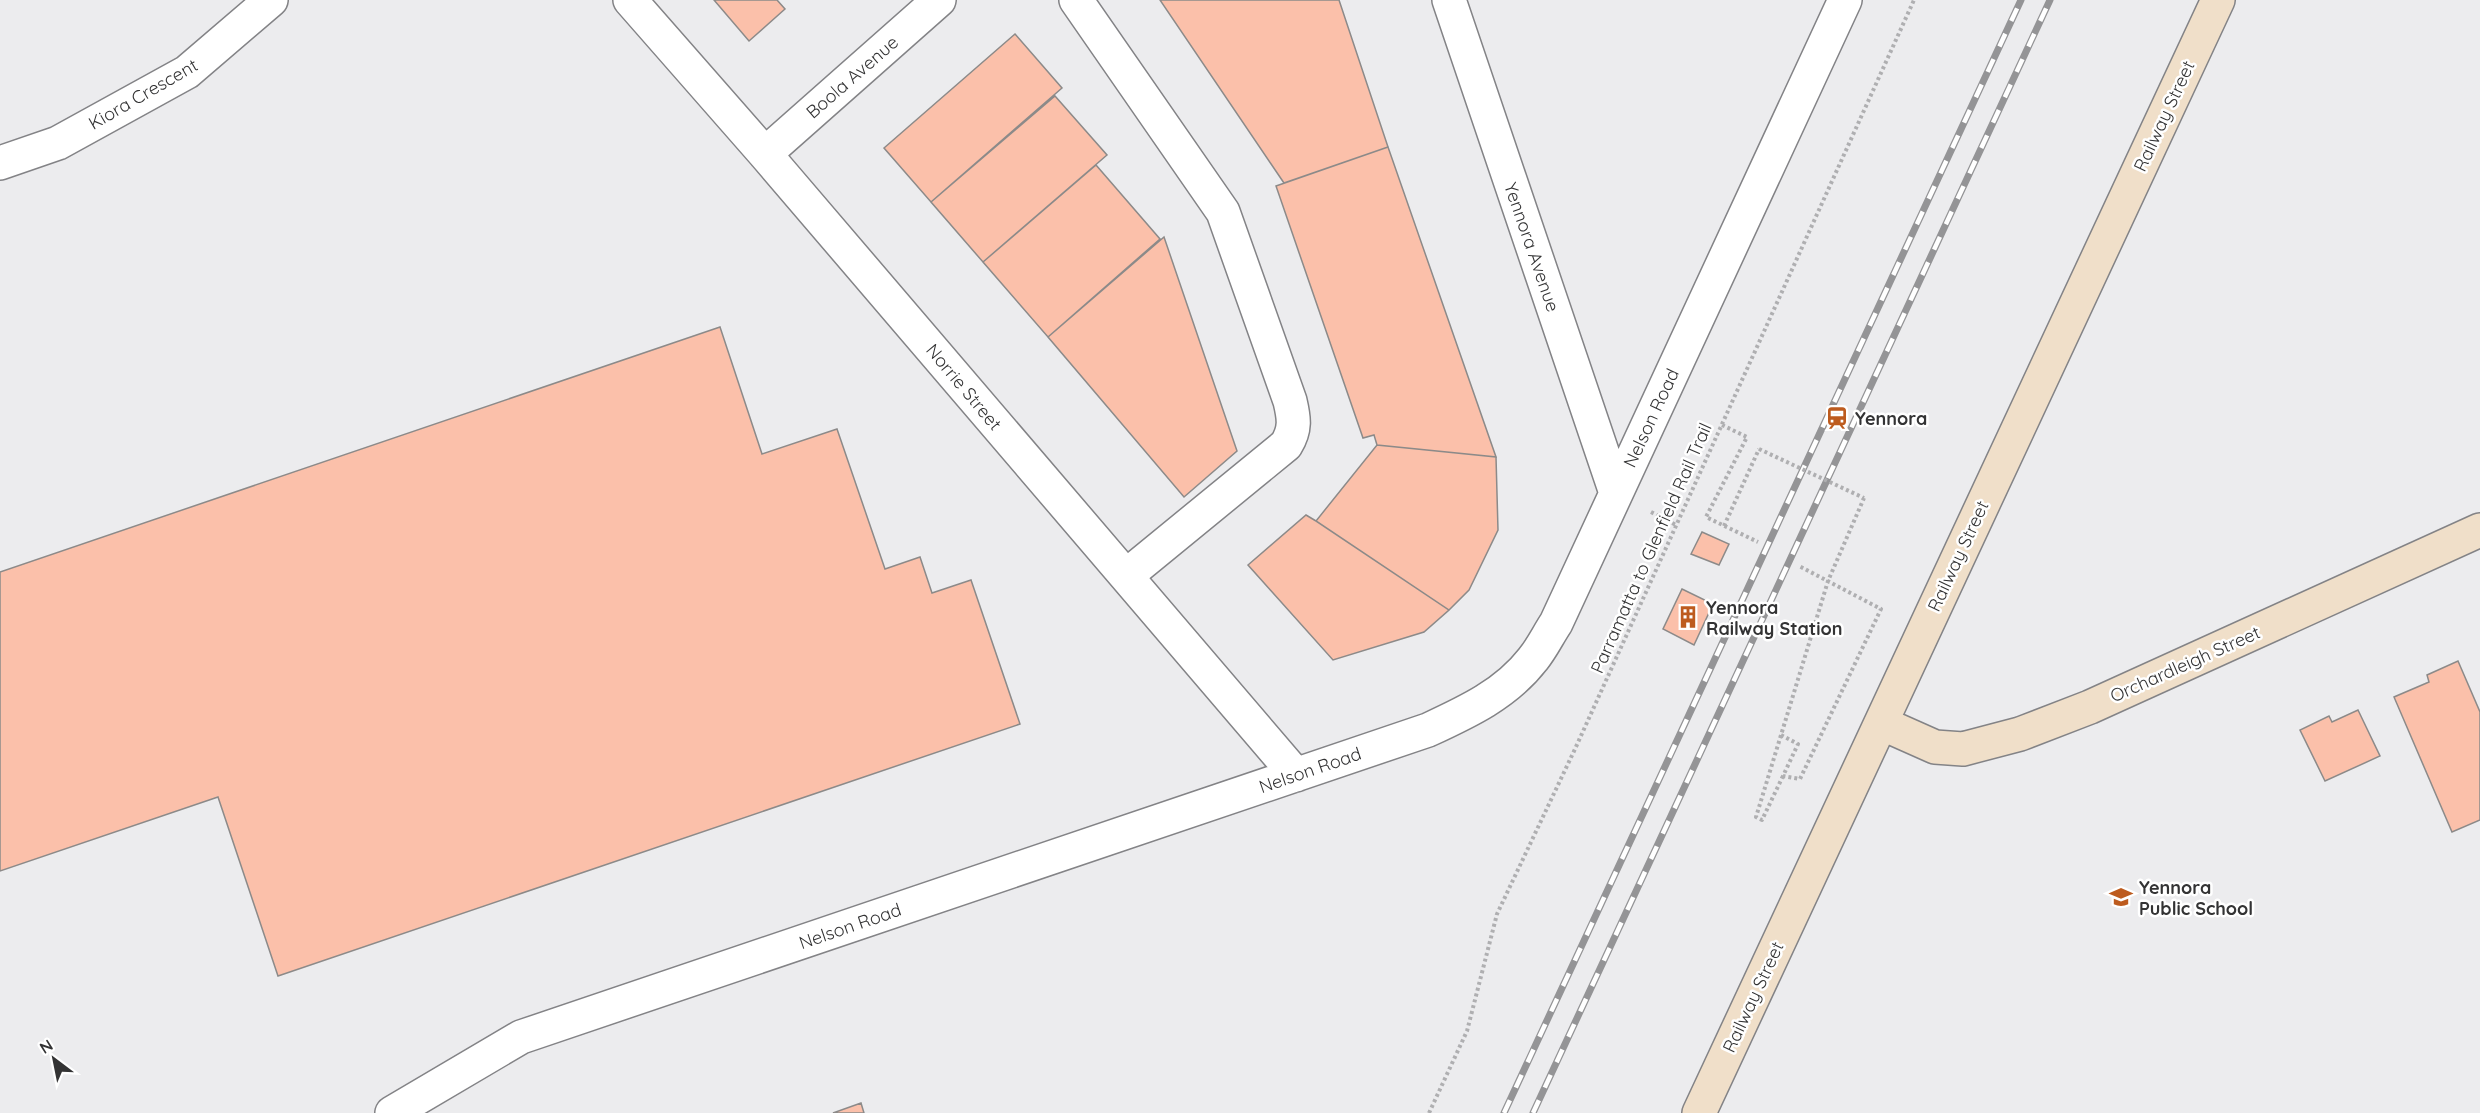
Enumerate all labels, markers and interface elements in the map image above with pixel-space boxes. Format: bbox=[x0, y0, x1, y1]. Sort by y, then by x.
street label: Boola Avenue bbox=[801, 31, 903, 123]
street label: Kiora Crescent bbox=[84, 53, 202, 135]
street label: Railway Street bbox=[2128, 57, 2200, 175]
street label: Yennora Avenue bbox=[1499, 179, 1565, 315]
street label: Norrie Street bbox=[921, 339, 1007, 435]
street label: Nelson Road bbox=[1618, 365, 1684, 471]
station icon: Yennora bbox=[1824, 405, 1850, 431]
place label: Yennora bbox=[1855, 407, 1927, 430]
street label: Parramatta to Glenfield Rail Trail bbox=[1585, 419, 1717, 677]
street label: Railway Street bbox=[1922, 497, 1994, 615]
place label: Yennora Railway Station bbox=[1706, 596, 1842, 640]
building icon: Yennora Railway Station bbox=[1675, 604, 1701, 630]
street label: Orchardleigh Street bbox=[2106, 621, 2264, 707]
street label: Nelson Road bbox=[1256, 742, 1364, 798]
place label: Yennora Public School bbox=[2139, 876, 2253, 920]
school or university icon: Yennora Public School bbox=[2108, 884, 2134, 910]
street label: Nelson Road bbox=[796, 898, 904, 954]
street label: Railway Street bbox=[1717, 938, 1789, 1056]
north arrow bbox=[24, 1029, 84, 1089]
text: N bbox=[36, 1035, 56, 1058]

